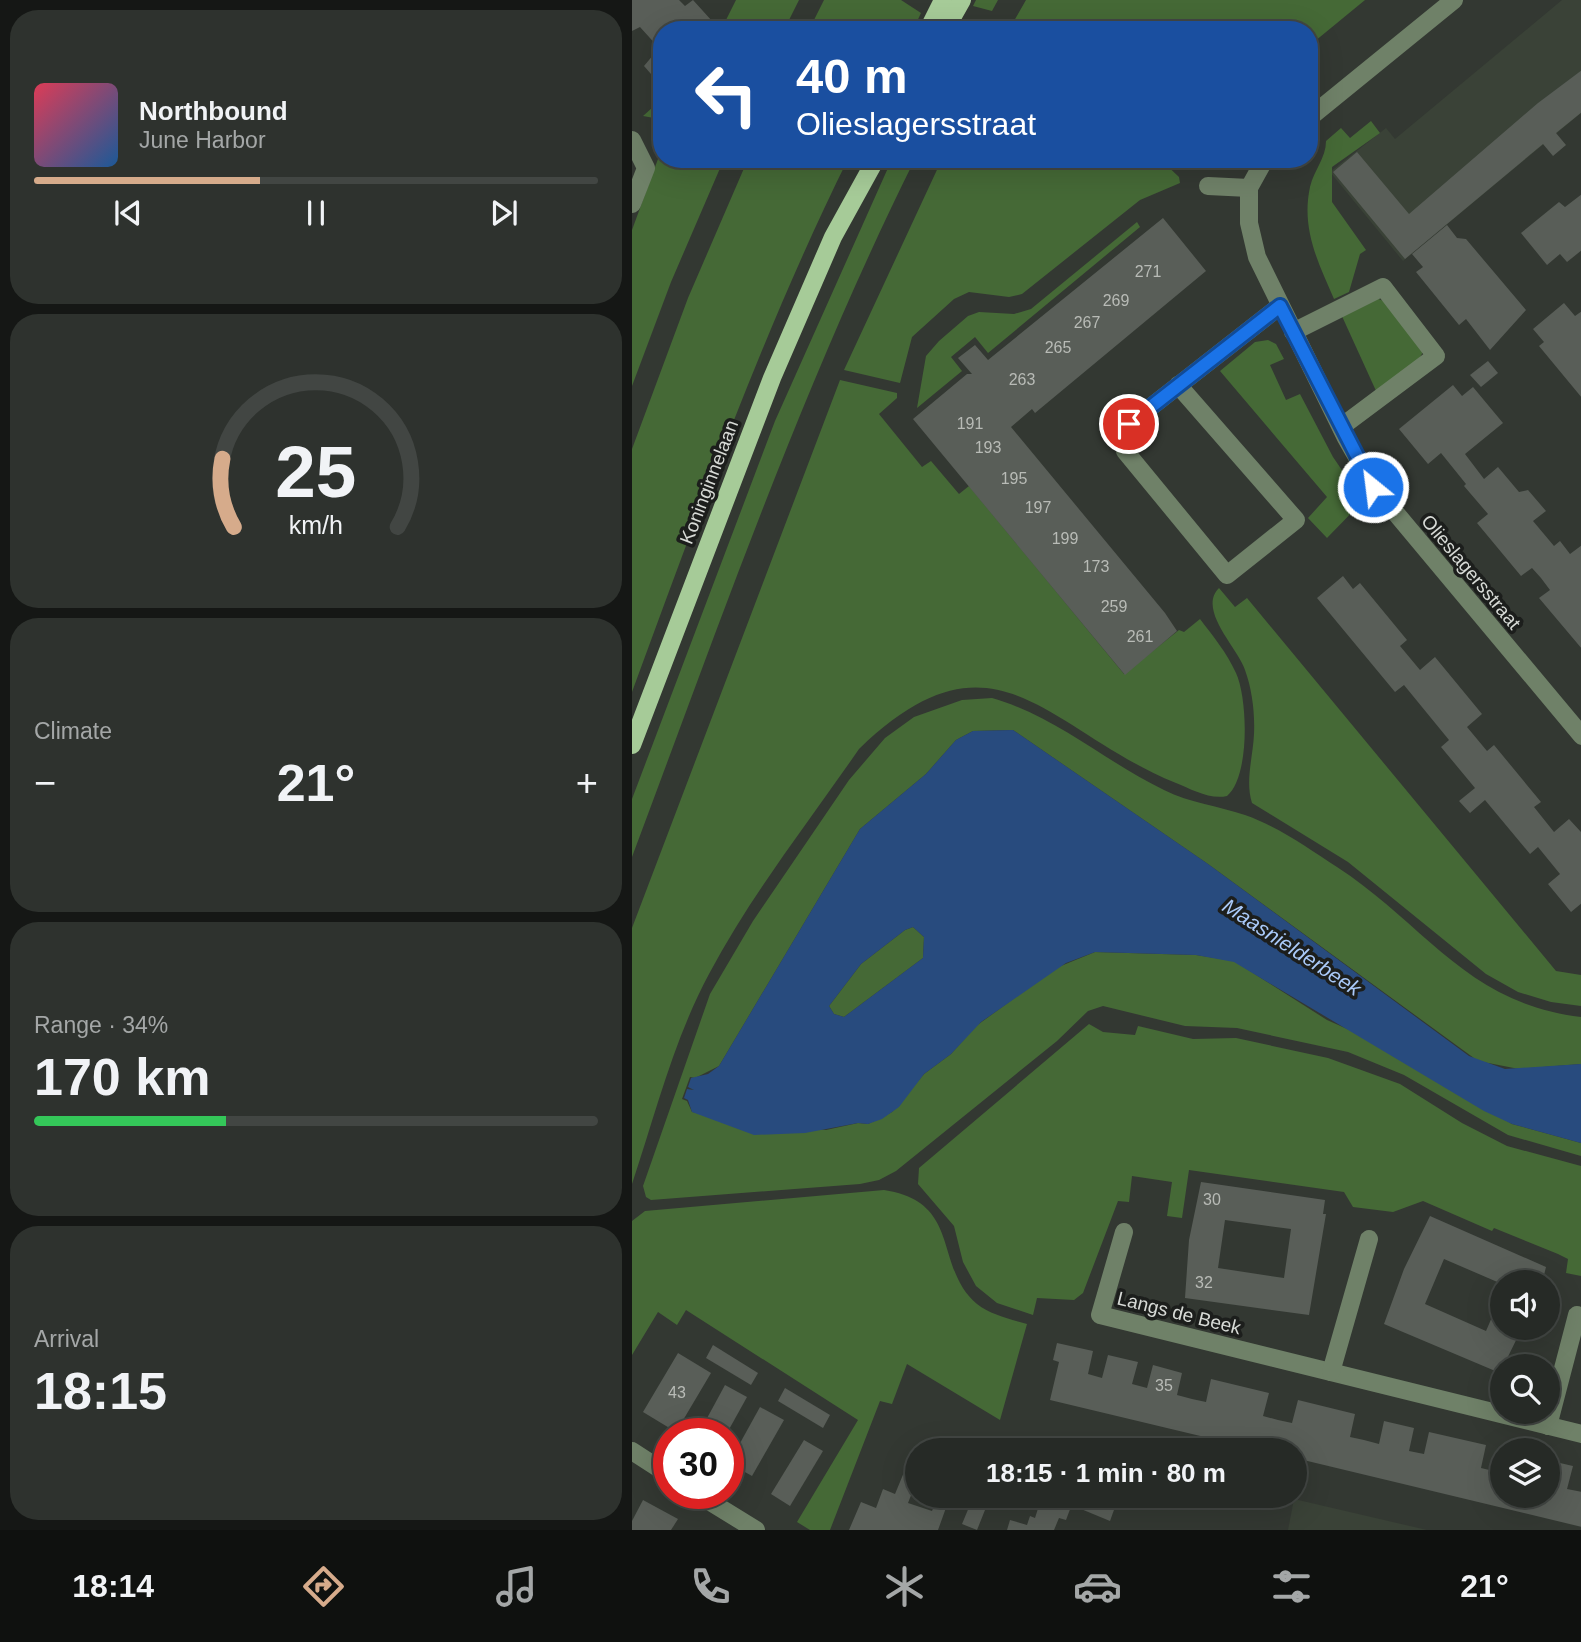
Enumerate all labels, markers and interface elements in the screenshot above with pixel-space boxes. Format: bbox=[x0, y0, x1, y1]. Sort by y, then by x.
icon: left bbox=[681, 49, 772, 140]
text: 40 m bbox=[796, 49, 908, 103]
text: Northbound bbox=[139, 96, 288, 126]
text: Olieslagersstraat bbox=[796, 106, 1036, 142]
text: June Harbor bbox=[139, 127, 266, 153]
icon: previous bbox=[109, 194, 147, 232]
icon: pause bbox=[297, 194, 335, 232]
icon: next bbox=[485, 194, 523, 232]
house number: 271 bbox=[1135, 263, 1161, 280]
house number: 269 bbox=[1103, 292, 1129, 309]
house number: 267 bbox=[1074, 314, 1100, 331]
house number: 265 bbox=[1045, 339, 1071, 356]
house number: 263 bbox=[1009, 371, 1035, 388]
pin bbox=[1099, 394, 1159, 454]
icon: arrive bbox=[1110, 405, 1148, 443]
house number: 191 bbox=[957, 415, 983, 432]
street label: Koninginnelaan bbox=[676, 417, 742, 547]
text: 25 bbox=[276, 431, 356, 512]
house number: 193 bbox=[975, 439, 1001, 456]
position arrow bbox=[1336, 450, 1410, 524]
house number: 195 bbox=[1001, 470, 1027, 487]
house number: 197 bbox=[1025, 499, 1051, 516]
text: km/h bbox=[289, 511, 343, 539]
street label: Olieslagersstraat bbox=[1417, 511, 1525, 634]
house number: 199 bbox=[1052, 530, 1078, 547]
house number: 173 bbox=[1083, 558, 1109, 575]
house number: 259 bbox=[1101, 598, 1127, 615]
house number: 261 bbox=[1127, 628, 1153, 645]
text: Climate bbox=[34, 718, 112, 744]
text: 21° bbox=[277, 754, 355, 812]
text: − bbox=[34, 762, 56, 804]
text: + bbox=[576, 762, 598, 804]
water label: Maasnielderbeek bbox=[1219, 894, 1367, 1001]
text: Range · 34% bbox=[34, 1012, 168, 1038]
text: 170 km bbox=[34, 1048, 210, 1106]
house number: 30 bbox=[1203, 1191, 1221, 1208]
map controls bbox=[1490, 1270, 1560, 1508]
button: sound bbox=[1490, 1270, 1560, 1340]
house number: 32 bbox=[1195, 1274, 1213, 1291]
street label: Langs de Beek bbox=[1115, 1287, 1244, 1339]
text: Arrival bbox=[34, 1326, 99, 1352]
button: search bbox=[1490, 1354, 1560, 1424]
text: 18:15 bbox=[34, 1362, 167, 1420]
house number: 35 bbox=[1155, 1377, 1173, 1394]
house number: 43 bbox=[668, 1384, 686, 1401]
speed limit sign: 30 bbox=[653, 1418, 744, 1509]
button: layers bbox=[1490, 1438, 1560, 1508]
text: 18:15 · 1 min · 80 m bbox=[986, 1458, 1226, 1488]
icon: directions bbox=[299, 1562, 348, 1611]
icon: music bbox=[492, 1562, 541, 1611]
icon: phone bbox=[686, 1562, 735, 1611]
icon: climate bbox=[880, 1562, 929, 1611]
icon: car bbox=[1073, 1562, 1122, 1611]
icon: filters bbox=[1267, 1562, 1316, 1611]
text: 18:14 bbox=[72, 1568, 154, 1604]
text: 21° bbox=[1460, 1568, 1509, 1604]

